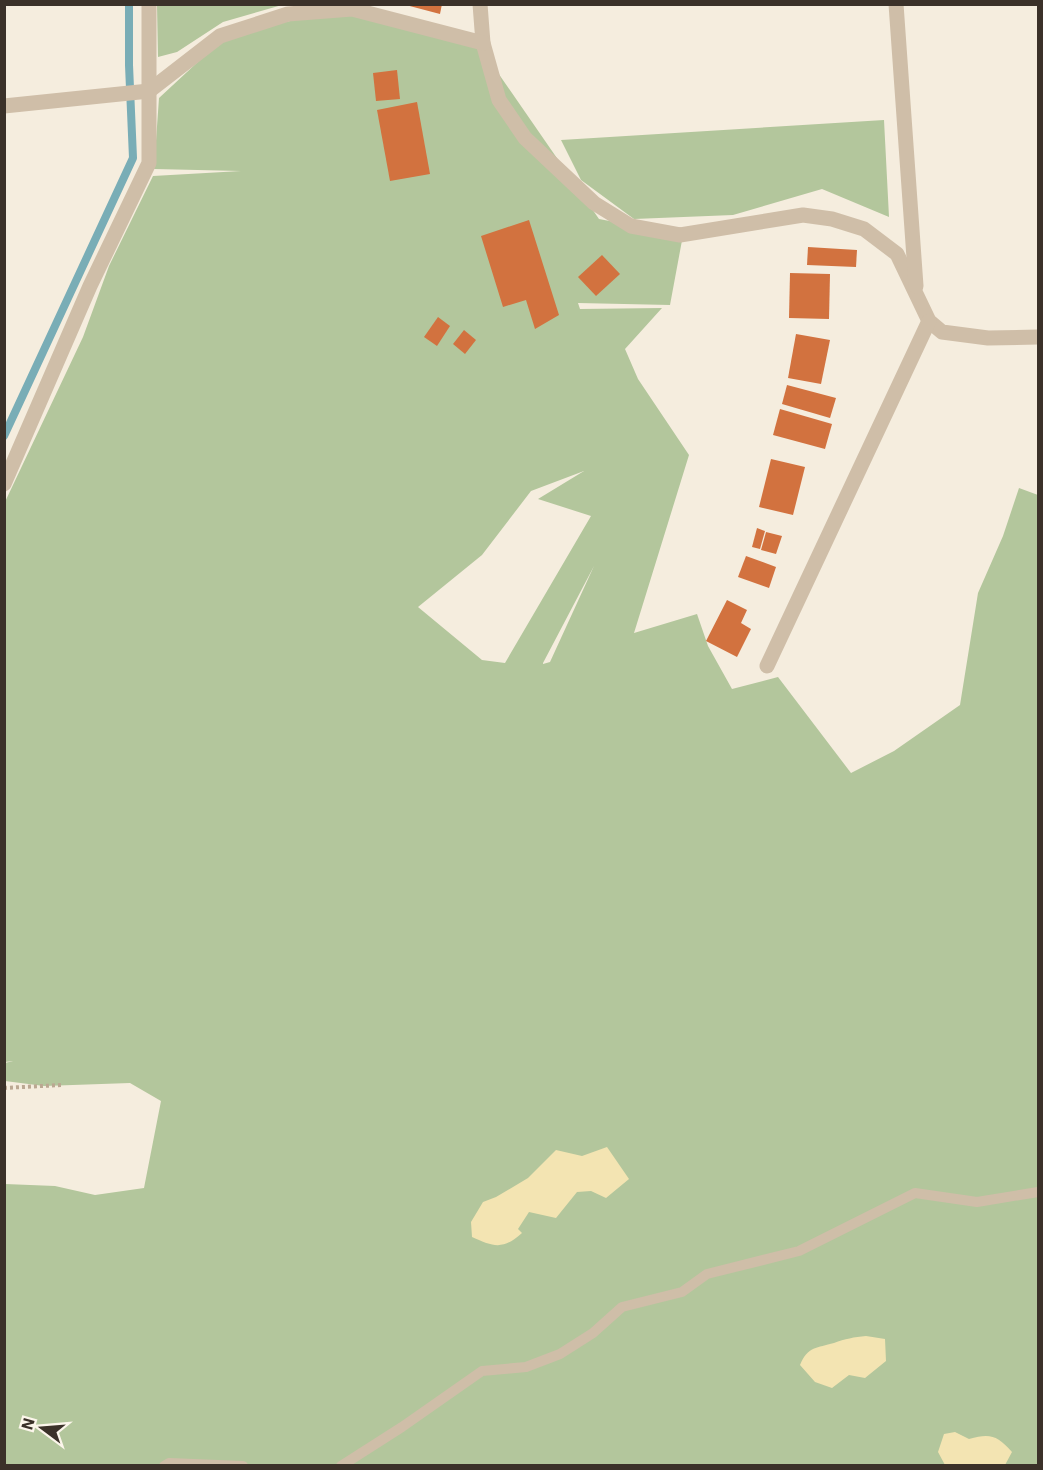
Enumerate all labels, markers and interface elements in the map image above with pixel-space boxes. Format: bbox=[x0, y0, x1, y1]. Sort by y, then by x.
north arrow bbox=[12, 1398, 72, 1458]
text: N bbox=[16, 1416, 39, 1432]

